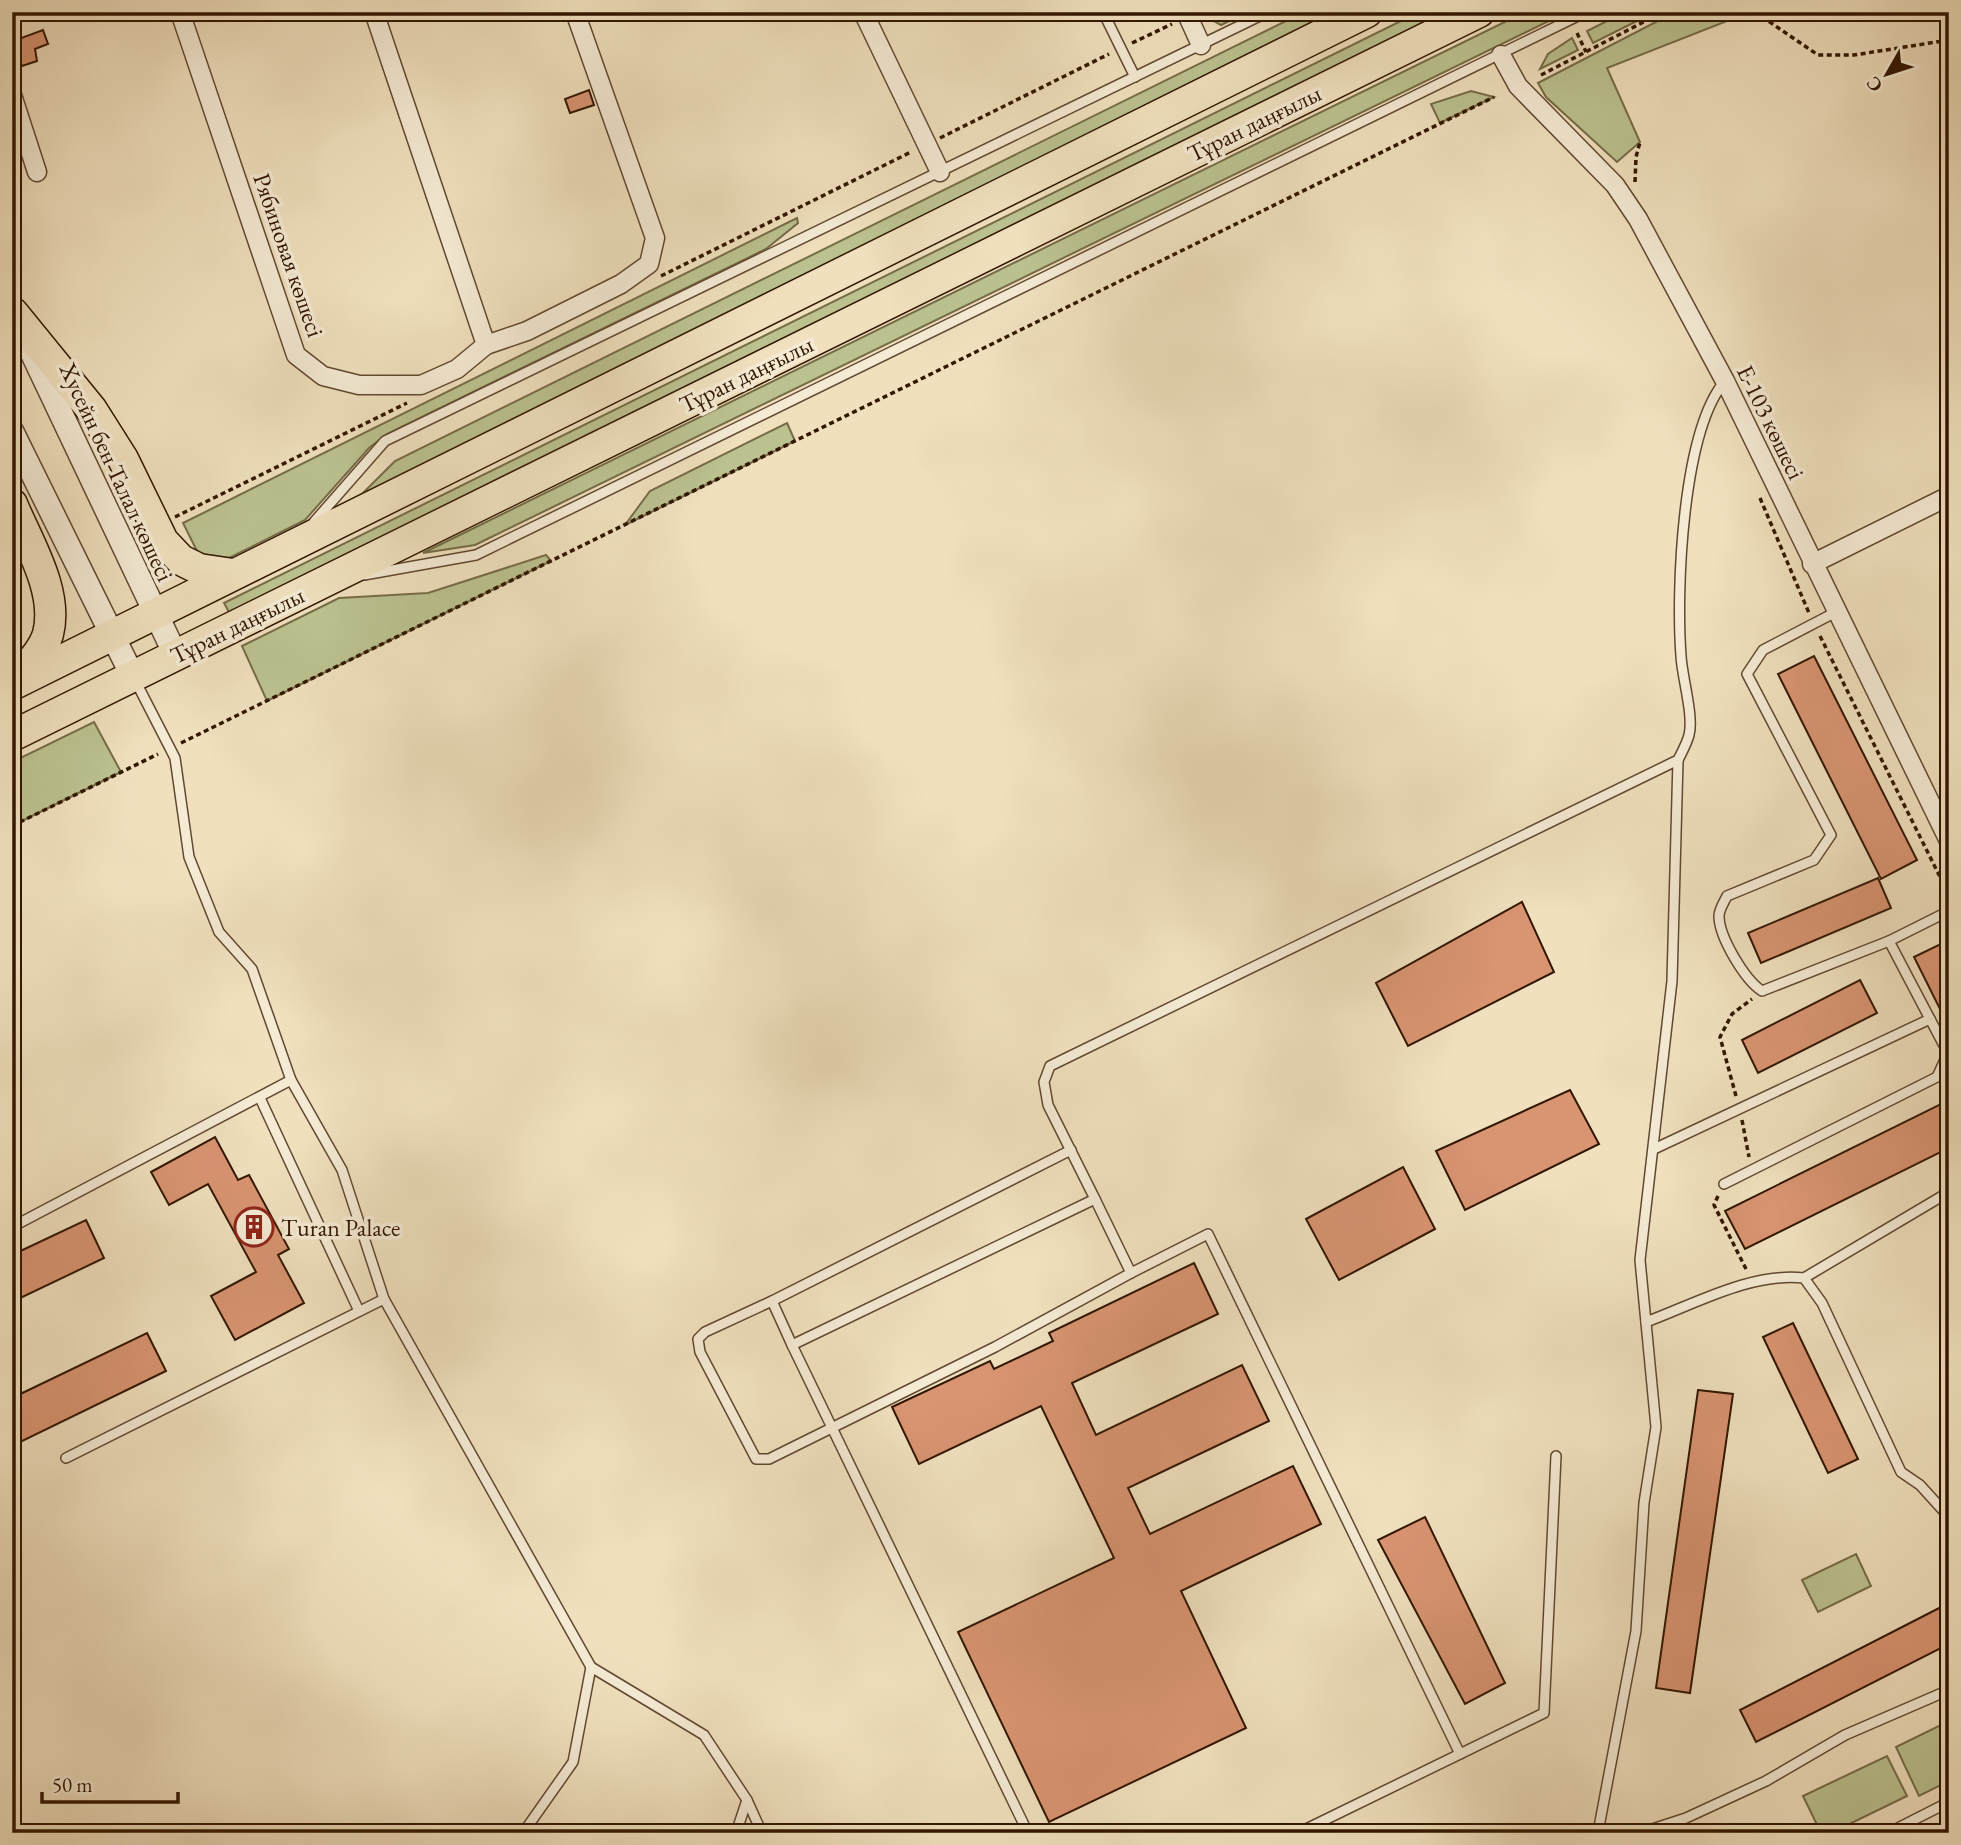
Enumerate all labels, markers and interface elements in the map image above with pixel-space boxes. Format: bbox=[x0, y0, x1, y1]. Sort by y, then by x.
north arrow bbox=[1853, 38, 1923, 108]
text: С bbox=[1860, 71, 1888, 97]
street label: Тұран даңғылы bbox=[1182, 77, 1326, 169]
street label: Рябиновая көшесі bbox=[246, 169, 332, 341]
street label: Тұран даңғылы bbox=[674, 328, 818, 420]
street label: Хусейн бен Талал көшесі bbox=[52, 357, 181, 586]
street label: Е-103 көшесі bbox=[1730, 360, 1812, 484]
street label: Тұран даңғылы bbox=[165, 579, 309, 671]
building icon: Turan Palace bbox=[233, 1206, 275, 1248]
place label: Turan Palace bbox=[281, 1212, 400, 1243]
scale bar bbox=[42, 1761, 178, 1805]
text: 50 m bbox=[52, 1771, 93, 1798]

